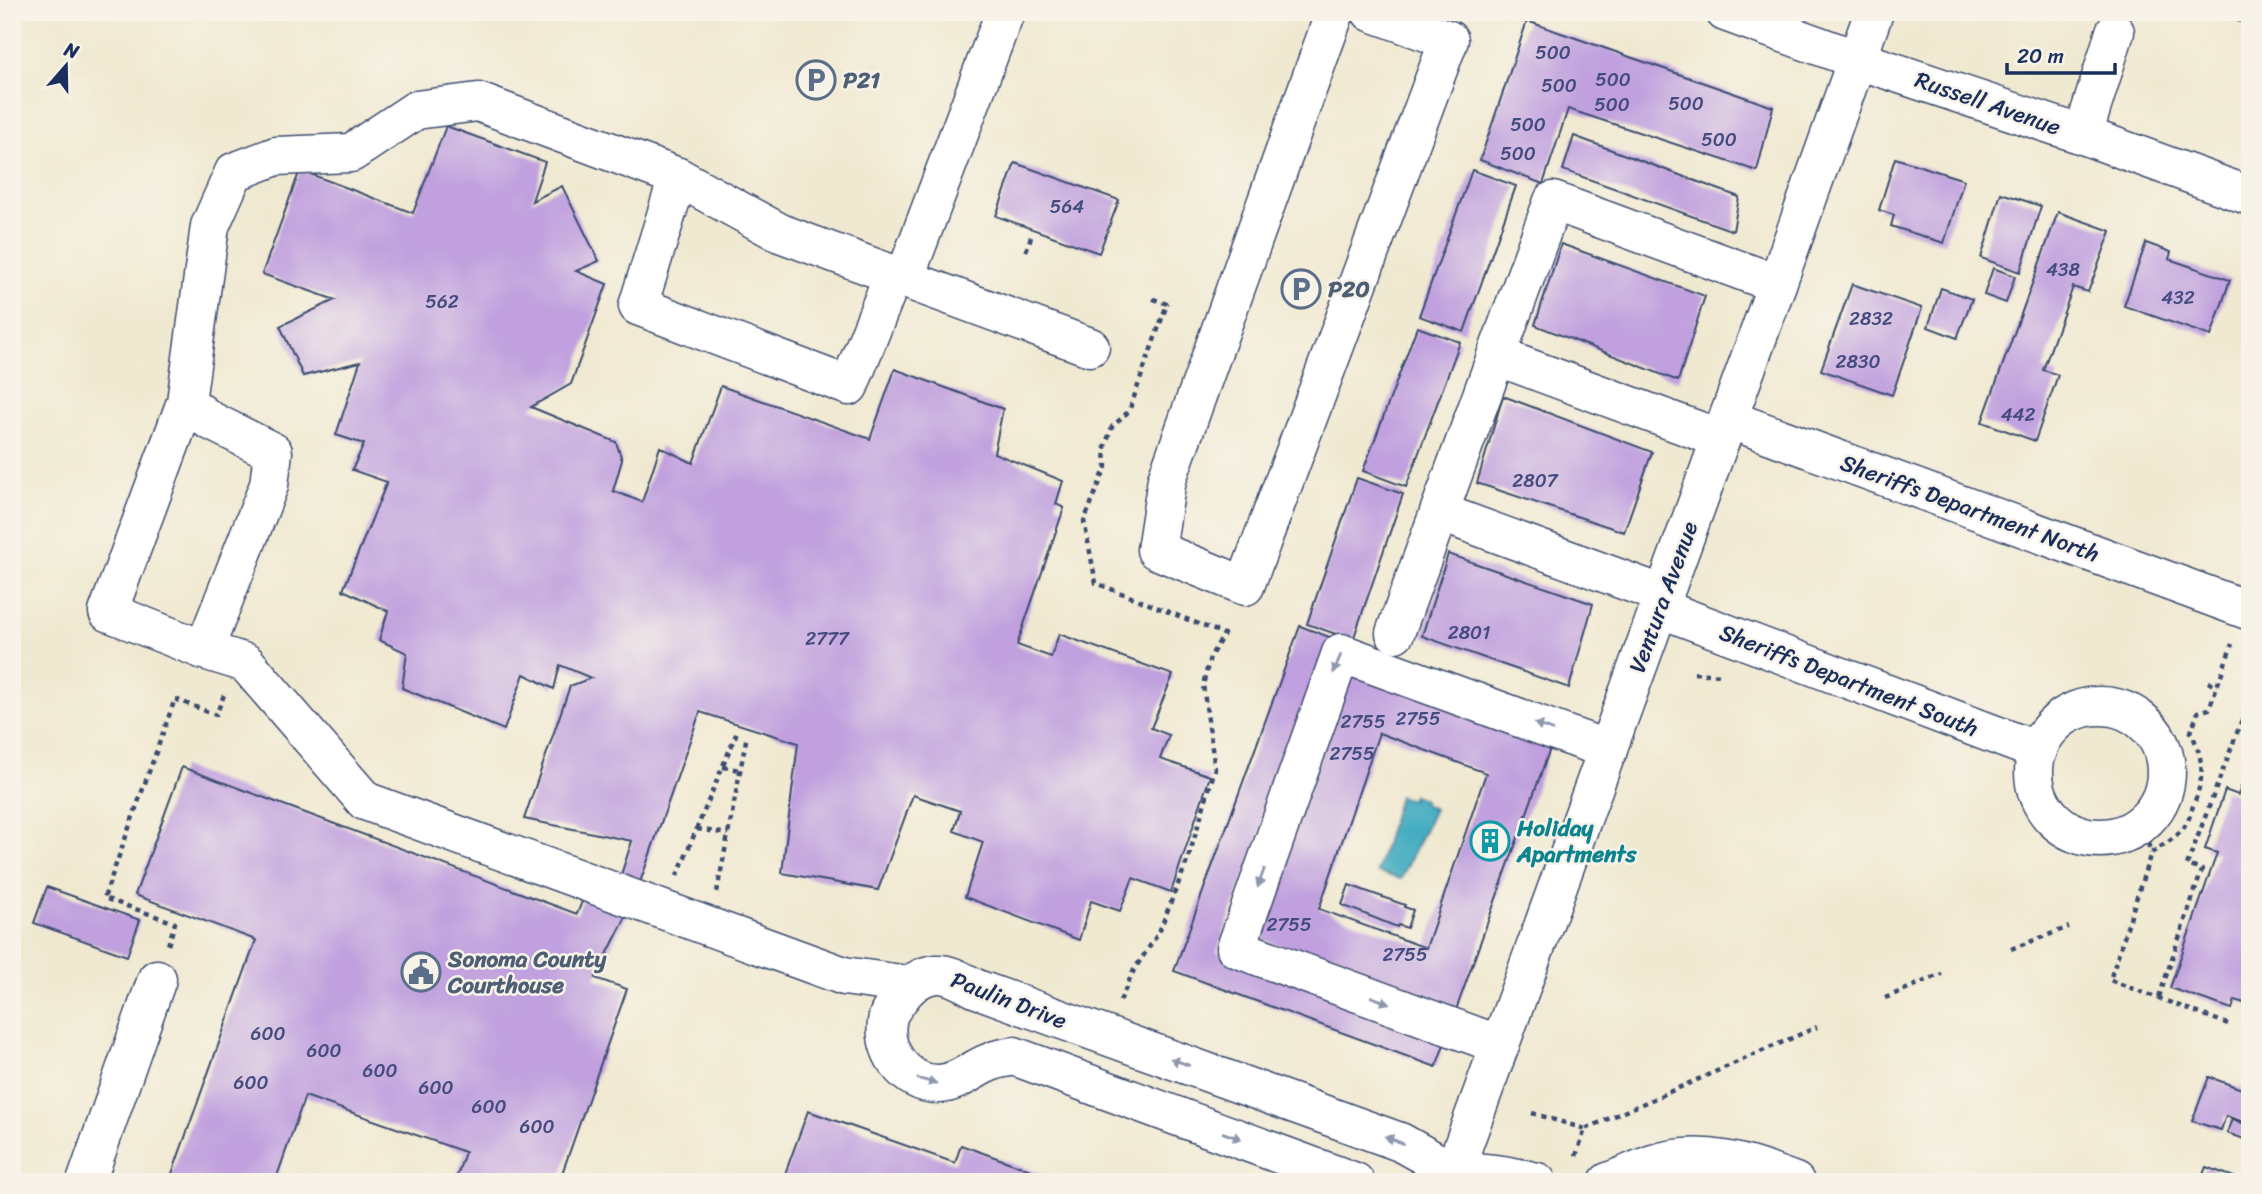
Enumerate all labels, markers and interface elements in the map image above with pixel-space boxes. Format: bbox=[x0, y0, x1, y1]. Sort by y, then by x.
north arrow bbox=[32, 32, 102, 102]
text: N bbox=[59, 32, 84, 69]
scale bar bbox=[2007, 32, 2115, 76]
house number: 500 bbox=[1535, 36, 1571, 69]
text: 20 m bbox=[2017, 37, 2064, 75]
parking icon: P21 bbox=[795, 59, 837, 101]
street label: Russell Avenue bbox=[1909, 59, 2066, 148]
place label: P21 bbox=[843, 60, 880, 101]
house number: 500 bbox=[1595, 63, 1631, 96]
house number: 500 bbox=[1541, 69, 1577, 102]
house number: 500 bbox=[1668, 87, 1704, 120]
house number: 500 bbox=[1594, 88, 1630, 121]
house number: 500 bbox=[1510, 108, 1546, 141]
house number: 500 bbox=[1701, 123, 1737, 156]
house number: 500 bbox=[1500, 137, 1536, 170]
house number: 564 bbox=[1050, 190, 1084, 223]
house number: 438 bbox=[2046, 253, 2080, 286]
parking icon: P20 bbox=[1280, 268, 1322, 310]
place label: P20 bbox=[1328, 269, 1370, 310]
house number: 432 bbox=[2161, 281, 2195, 314]
house number: 562 bbox=[425, 285, 459, 318]
house number: 2832 bbox=[1849, 302, 1893, 335]
house number: 2830 bbox=[1836, 345, 1880, 378]
house number: 442 bbox=[2001, 398, 2035, 431]
street label: Sheriffs Department North bbox=[1834, 443, 2105, 574]
house number: 2807 bbox=[1512, 464, 1559, 497]
street label: Ventura Avenue bbox=[1617, 516, 1710, 679]
street label: Sheriffs Department South bbox=[1713, 612, 1984, 749]
house number: 2801 bbox=[1448, 616, 1490, 649]
house number: 2777 bbox=[805, 622, 850, 655]
one-way arrow bbox=[1332, 654, 1343, 675]
house number: 2755 bbox=[1395, 702, 1441, 735]
house number: 2755 bbox=[1340, 705, 1386, 738]
one-way arrow bbox=[1533, 721, 1554, 732]
house number: 2755 bbox=[1329, 737, 1375, 770]
place label: Holiday Apartments bbox=[1516, 808, 1638, 875]
building icon: Holiday Apartments bbox=[1469, 820, 1511, 862]
one-way arrow bbox=[1255, 867, 1266, 888]
house number: 2755 bbox=[1266, 908, 1312, 941]
house number: 2755 bbox=[1382, 938, 1428, 971]
place label: Sonoma County Courthouse bbox=[447, 939, 607, 1006]
public building icon: Sonoma County Courthouse bbox=[400, 951, 442, 993]
street label: Paulin Drive bbox=[945, 960, 1073, 1041]
one-way arrow bbox=[1369, 995, 1390, 1006]
house number: 600 bbox=[251, 1017, 285, 1050]
house number: 600 bbox=[307, 1034, 341, 1067]
house number: 600 bbox=[363, 1054, 397, 1087]
one-way arrow bbox=[1169, 1057, 1190, 1068]
house number: 600 bbox=[234, 1066, 268, 1099]
house number: 600 bbox=[419, 1071, 453, 1104]
one-way arrow bbox=[916, 1076, 938, 1087]
house number: 600 bbox=[472, 1090, 506, 1123]
house number: 600 bbox=[520, 1110, 554, 1143]
one-way arrow bbox=[1221, 1131, 1242, 1142]
one-way arrow bbox=[1383, 1135, 1404, 1146]

